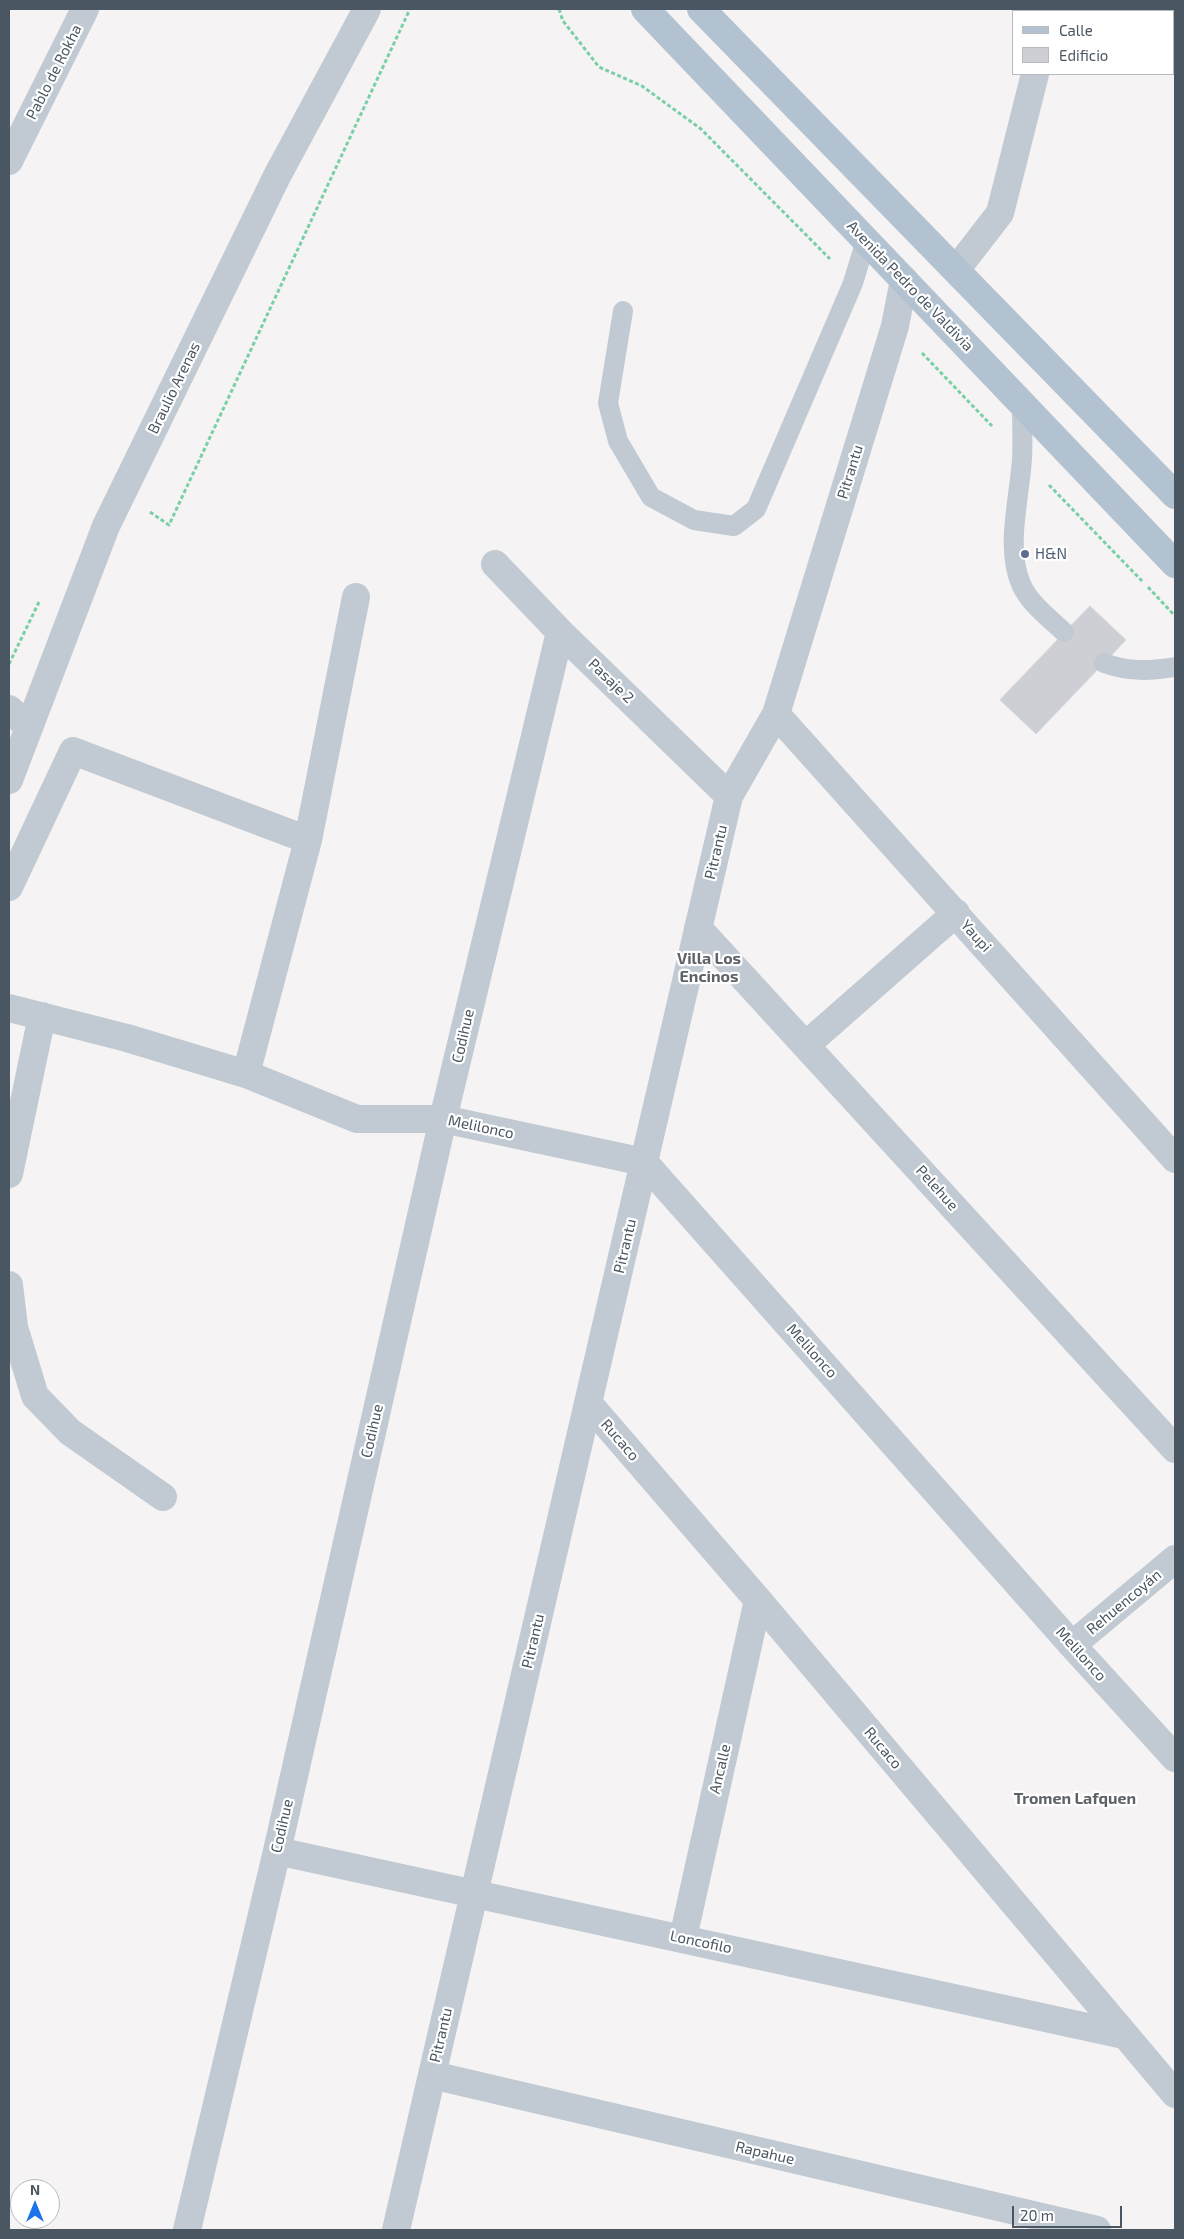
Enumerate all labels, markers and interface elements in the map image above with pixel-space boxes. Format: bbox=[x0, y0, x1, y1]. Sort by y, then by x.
legend bbox=[1012, 10, 1174, 75]
street label: Pablo de Rokha bbox=[22, 21, 86, 123]
text: Calle bbox=[1059, 21, 1093, 39]
text: Edificio bbox=[1059, 46, 1108, 64]
street label: Avenida Pedro de Valdivia bbox=[843, 217, 977, 355]
street label: Braulio Arenas bbox=[144, 339, 204, 437]
street label: Pitrantu bbox=[833, 443, 867, 501]
place label: H&N bbox=[1035, 545, 1067, 563]
marker: H&N bbox=[1019, 548, 1031, 560]
street label: Pasaje 2 bbox=[584, 655, 638, 707]
street label: Pitrantu bbox=[701, 823, 731, 881]
street label: Yaupi bbox=[957, 916, 995, 956]
district label: Villa Los Encinos bbox=[677, 949, 741, 987]
street label: Codihue bbox=[448, 1007, 478, 1065]
street label: Melilonco bbox=[446, 1111, 516, 1143]
street label: Pelehue bbox=[912, 1162, 962, 1214]
street label: Pitrantu bbox=[610, 1217, 640, 1275]
street label: Melilonco bbox=[783, 1320, 841, 1382]
street label: Codihue bbox=[357, 1402, 387, 1460]
street label: Rucaco bbox=[597, 1416, 643, 1464]
street label: Rehuencoyán bbox=[1083, 1566, 1165, 1638]
street label: Pitrantu bbox=[518, 1612, 548, 1670]
street label: Melilonco bbox=[1052, 1623, 1110, 1685]
street label: Rucaco bbox=[860, 1723, 906, 1773]
street label: Ancalle bbox=[706, 1742, 734, 1796]
district label: Tromen Lafquen bbox=[1014, 1789, 1136, 1809]
street label: Codihue bbox=[267, 1797, 297, 1855]
street label: Loncofilo bbox=[668, 1927, 734, 1957]
street label: Pitrantu bbox=[426, 2006, 456, 2064]
street label: Rapahue bbox=[734, 2138, 796, 2168]
north arrow bbox=[10, 2179, 60, 2229]
text: N bbox=[30, 2181, 40, 2198]
scale bar bbox=[1014, 2196, 1124, 2228]
text: 20 m bbox=[1020, 2206, 1054, 2224]

